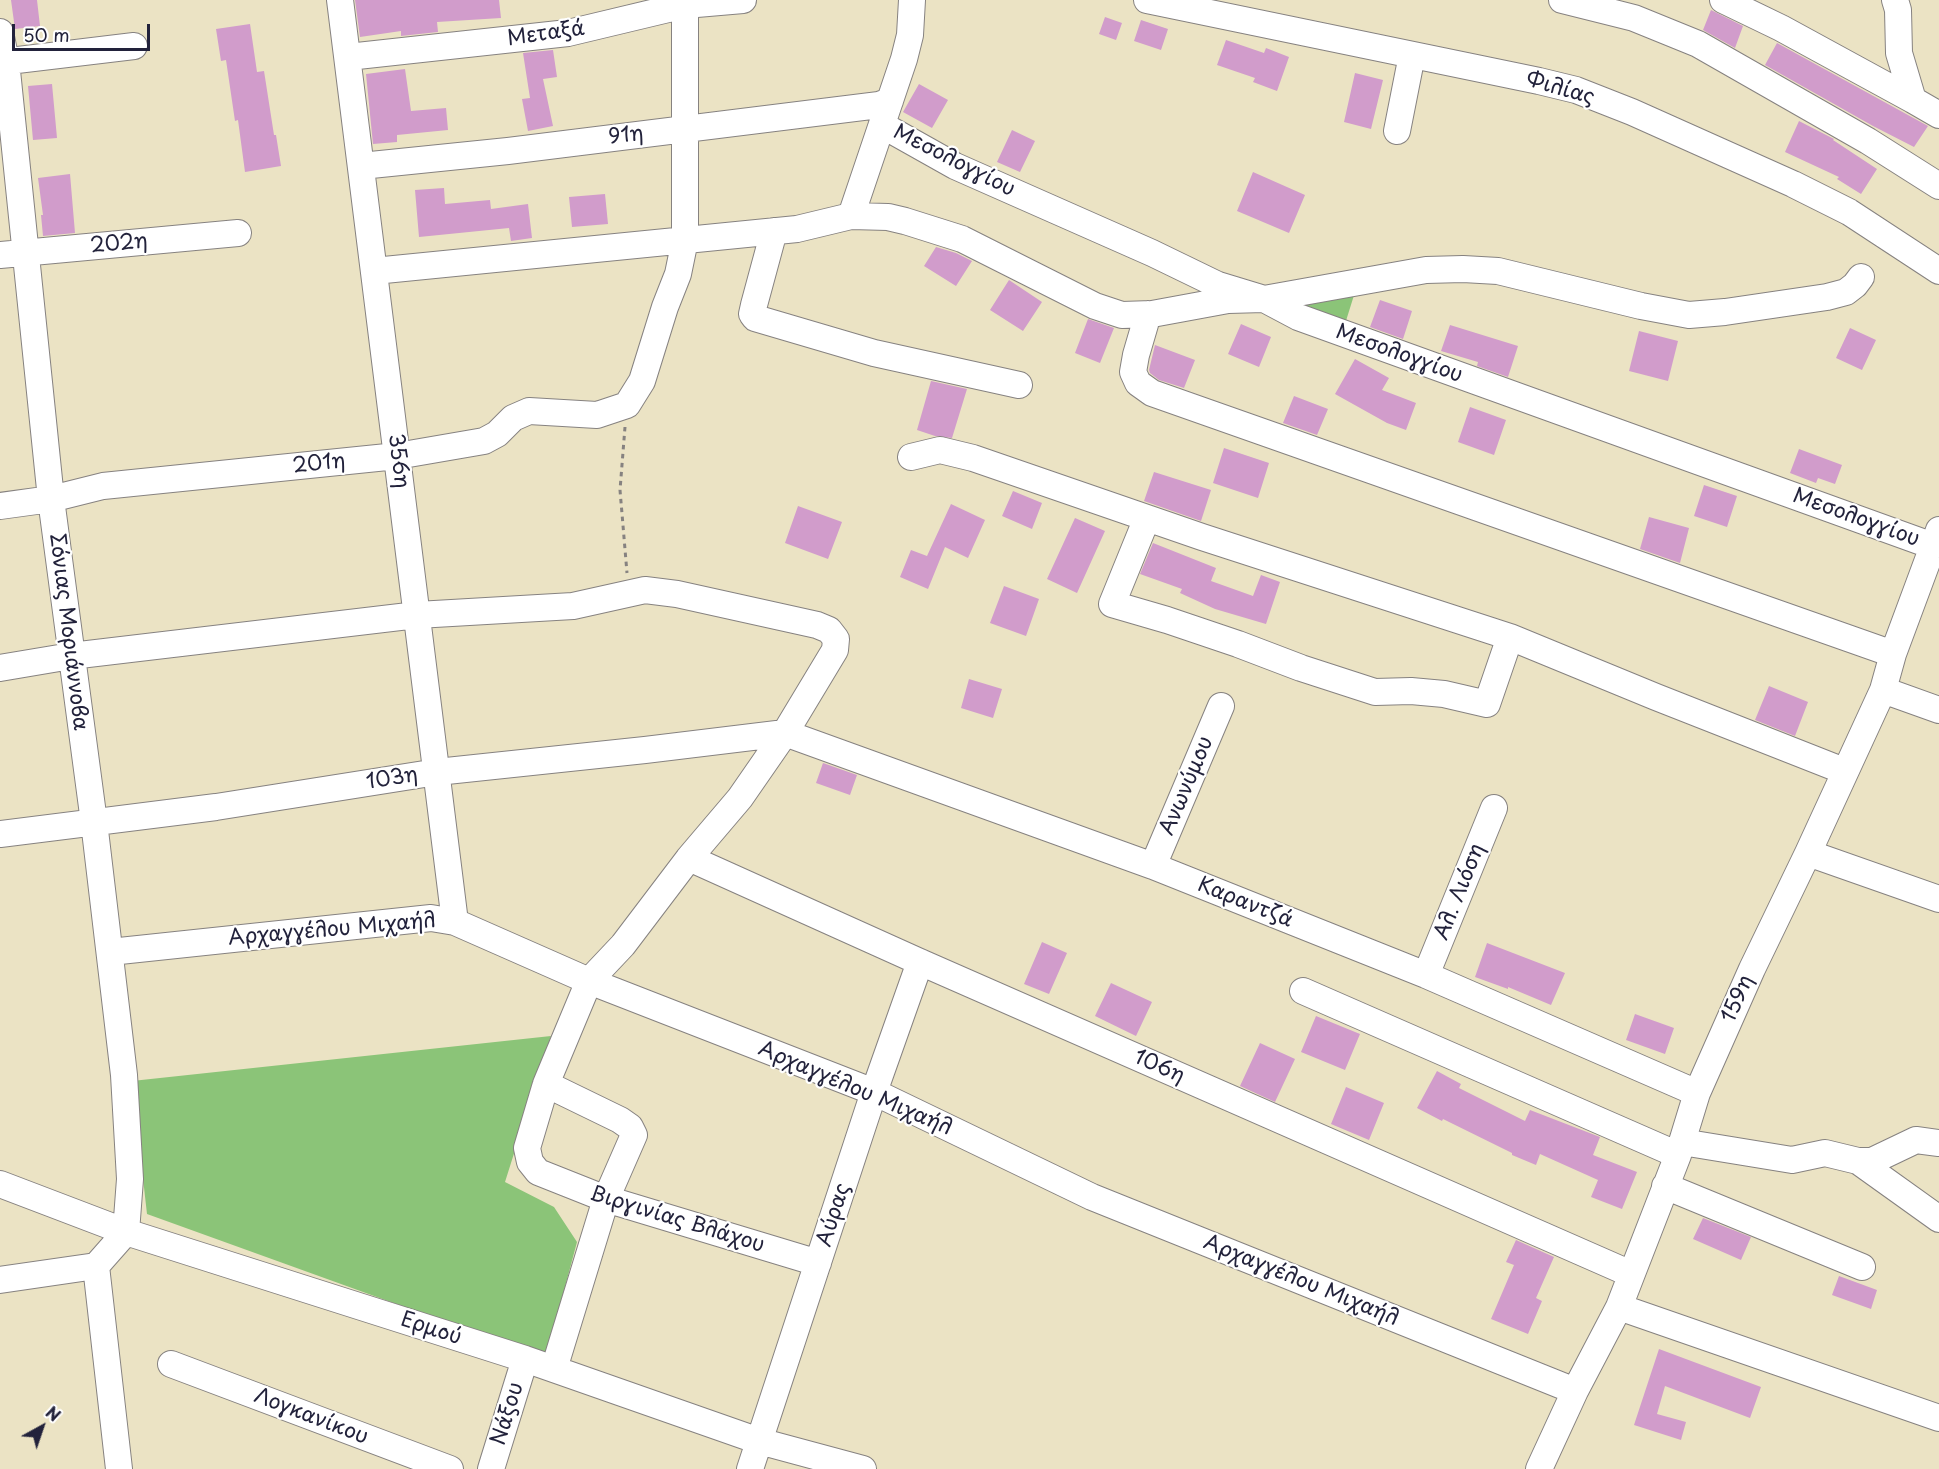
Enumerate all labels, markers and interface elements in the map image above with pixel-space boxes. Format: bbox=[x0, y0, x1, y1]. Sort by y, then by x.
scale bar bbox=[15, 12, 153, 50]
street label: Μεταξά bbox=[506, 16, 586, 52]
text: 50 m bbox=[23, 21, 70, 48]
street label: Φιλίας bbox=[1523, 67, 1597, 111]
street label: Μεσολογγίου bbox=[889, 120, 1019, 202]
street label: 91η bbox=[607, 121, 645, 151]
street label: 202η bbox=[89, 229, 149, 259]
street label: Μεσολογγίου bbox=[1332, 319, 1466, 389]
street label: 356η bbox=[382, 432, 414, 490]
street label: 201η bbox=[291, 449, 347, 479]
street label: Μεσολογγίου bbox=[1789, 483, 1923, 553]
street label: Σόνιας Μοριάννοβα bbox=[43, 532, 93, 732]
street label: Ανωνύμου bbox=[1155, 733, 1219, 839]
street label: 103η bbox=[364, 762, 420, 796]
street label: Αλ. Λιόση bbox=[1429, 840, 1491, 944]
street label: Καραντζά bbox=[1194, 872, 1296, 934]
street label: Αρχαγγέλου Μιχαήλ bbox=[227, 908, 437, 952]
street label: 159η bbox=[1716, 971, 1760, 1027]
street label: Αρχαγγέλου Μιχαήλ bbox=[754, 1037, 956, 1141]
street label: 106η bbox=[1130, 1045, 1188, 1089]
street label: Αύρας bbox=[812, 1180, 856, 1250]
street label: Βιργινίας Βλάχου bbox=[587, 1181, 767, 1259]
street label: Αρχαγγέλου Μιχαήλ bbox=[1200, 1230, 1402, 1332]
street label: Ερμού bbox=[397, 1307, 465, 1351]
street label: Νάξου bbox=[487, 1379, 529, 1449]
street label: Λογκανίκου bbox=[250, 1384, 372, 1450]
north arrow bbox=[12, 1397, 72, 1457]
text: N bbox=[41, 1400, 66, 1426]

